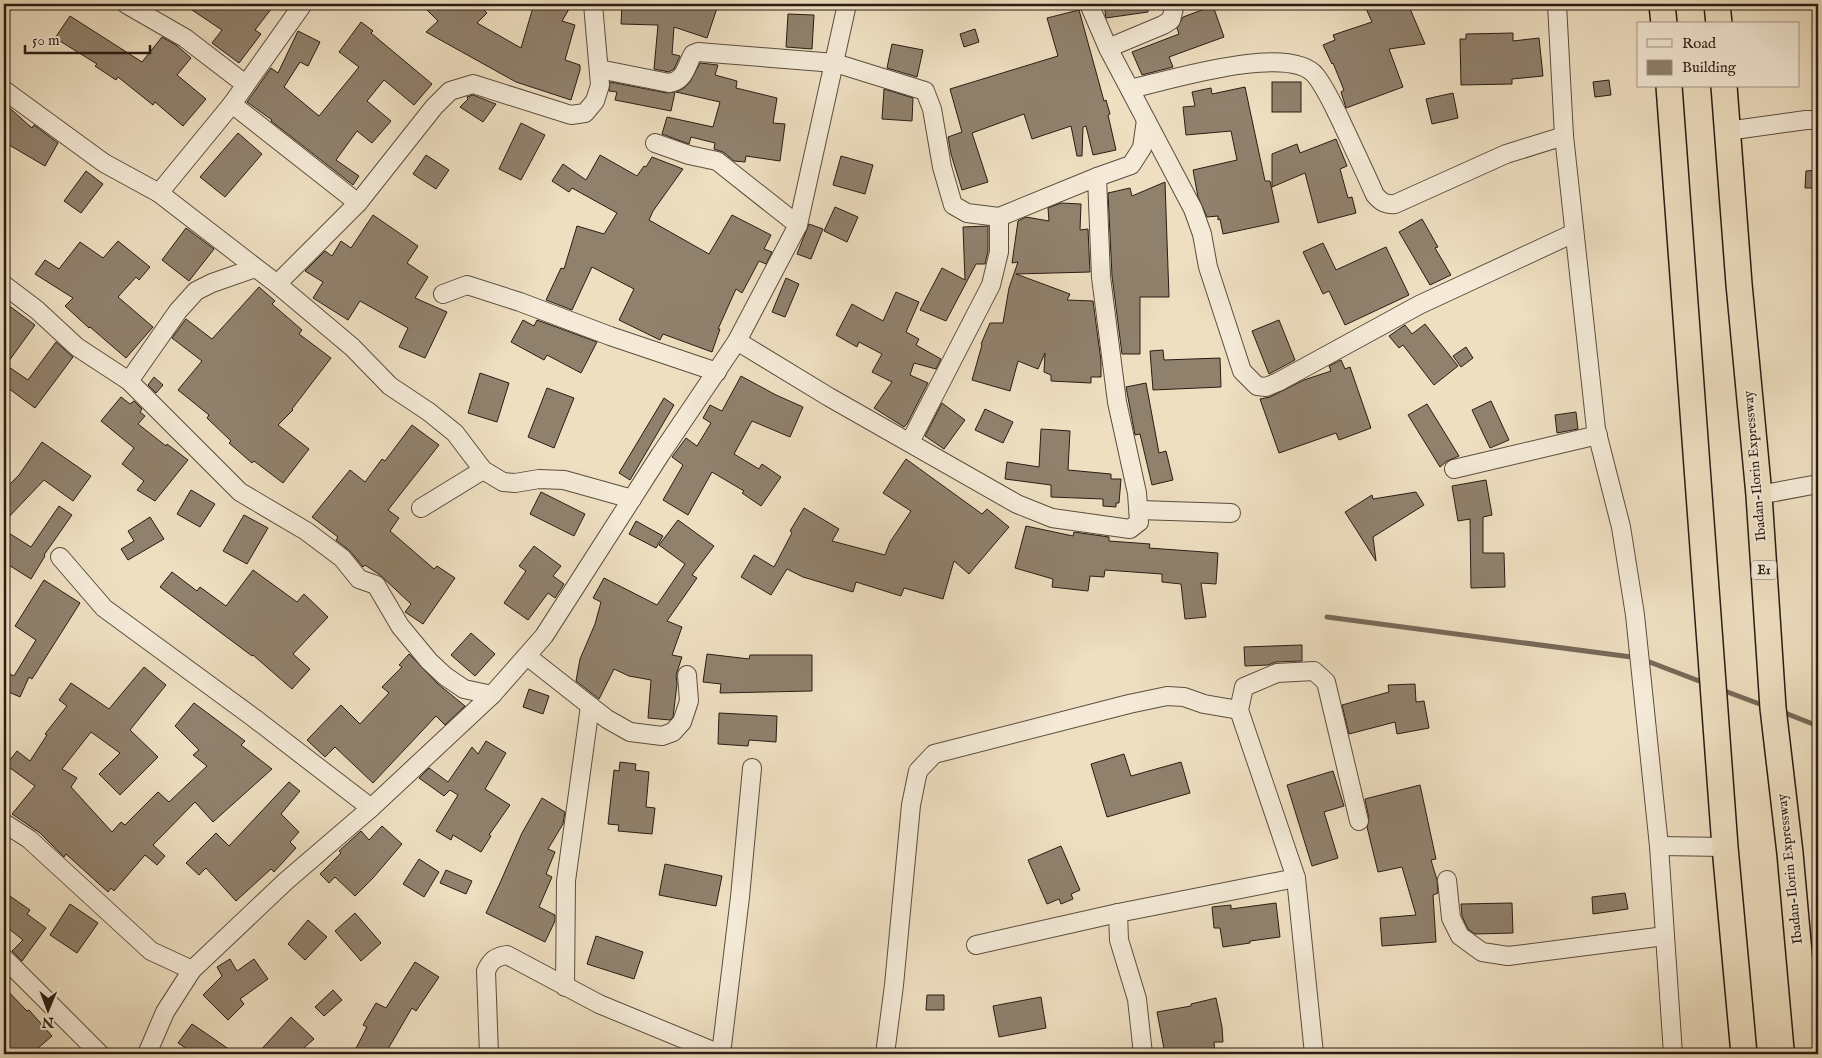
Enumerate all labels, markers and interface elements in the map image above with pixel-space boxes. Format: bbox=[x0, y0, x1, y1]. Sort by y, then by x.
scale bar bbox=[25, 22, 150, 54]
legend bbox=[1637, 22, 1800, 88]
text: 50 m bbox=[32, 31, 60, 50]
text: Road bbox=[1682, 34, 1717, 53]
text: Building bbox=[1682, 58, 1737, 77]
street label: Ibadan-Ilorin Expressway bbox=[1739, 390, 1771, 542]
road number: E1 bbox=[1752, 560, 1776, 580]
street label: Ibadan-Ilorin Expressway bbox=[1773, 793, 1807, 945]
north arrow bbox=[22, 986, 72, 1036]
text: N bbox=[42, 1013, 55, 1031]

